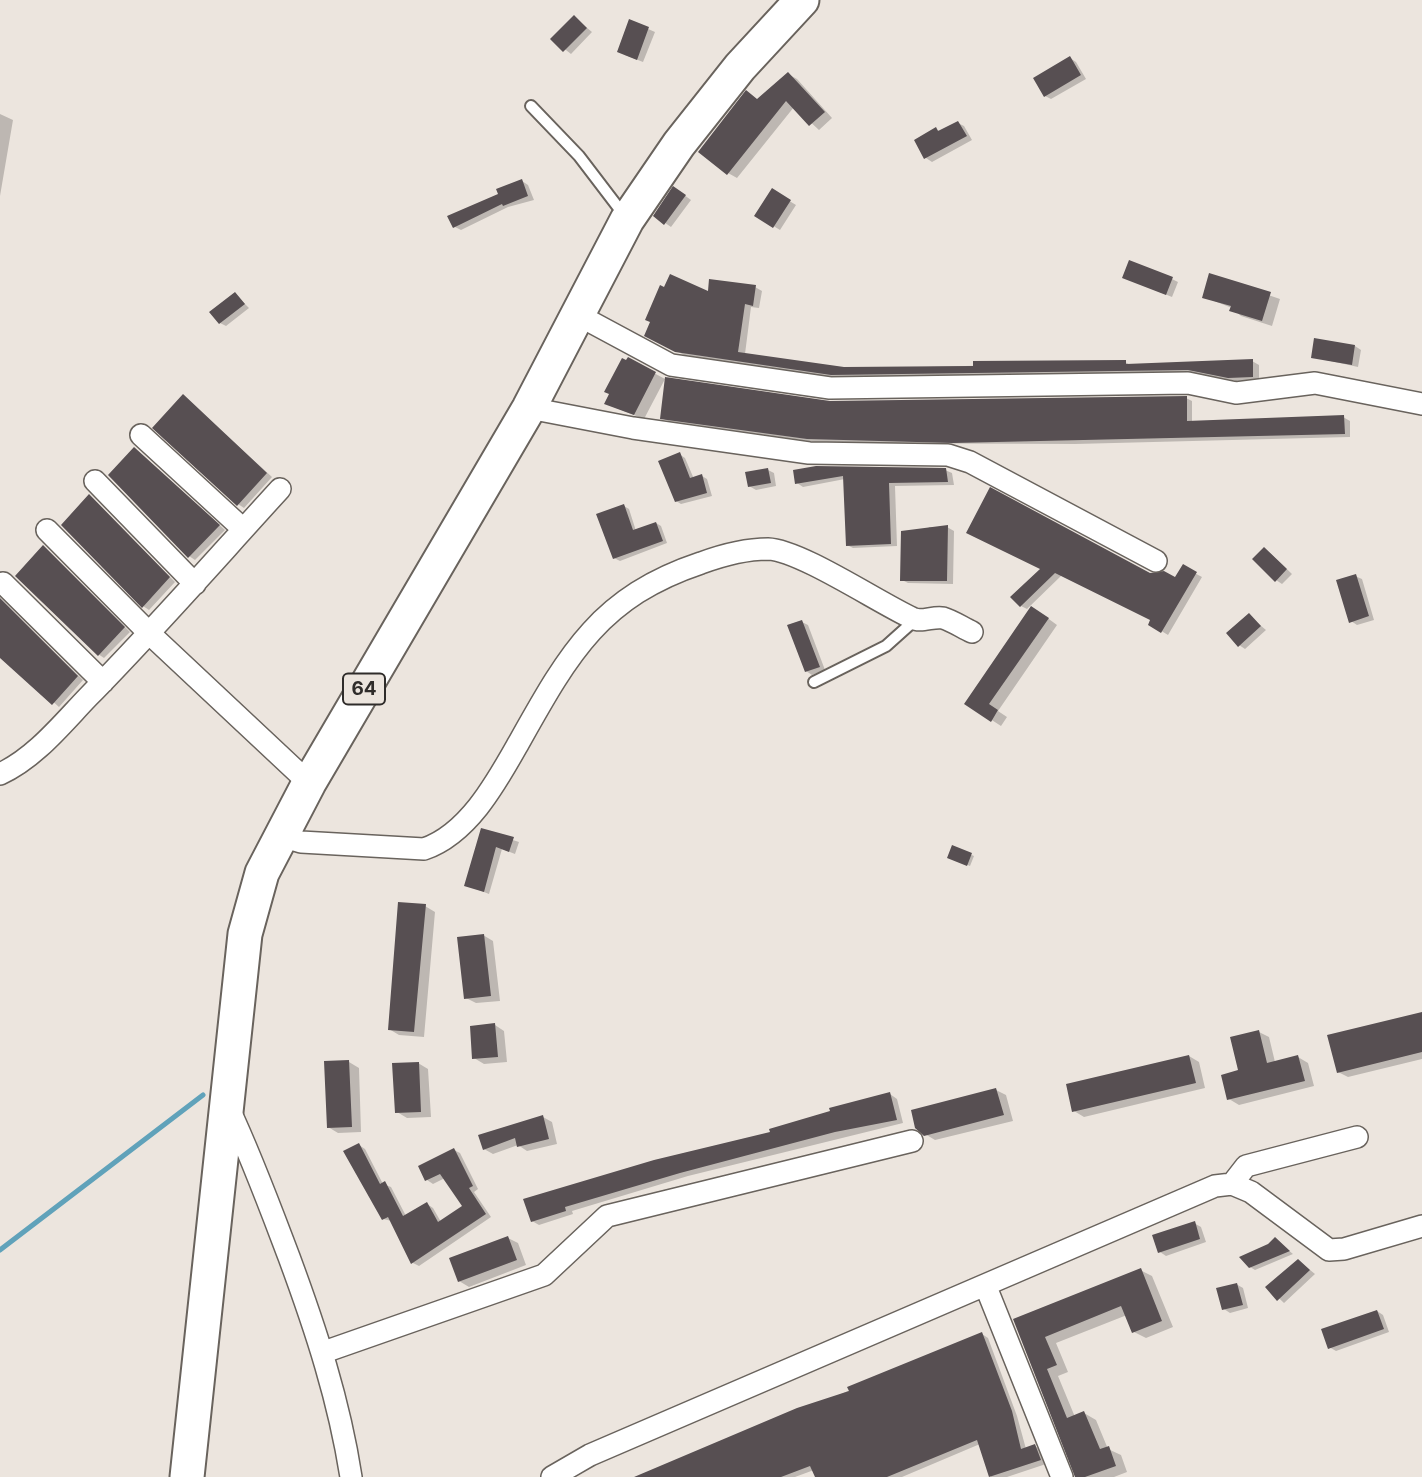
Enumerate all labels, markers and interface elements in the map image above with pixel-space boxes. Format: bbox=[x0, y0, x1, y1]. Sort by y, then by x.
road number: 64 bbox=[343, 674, 385, 704]

